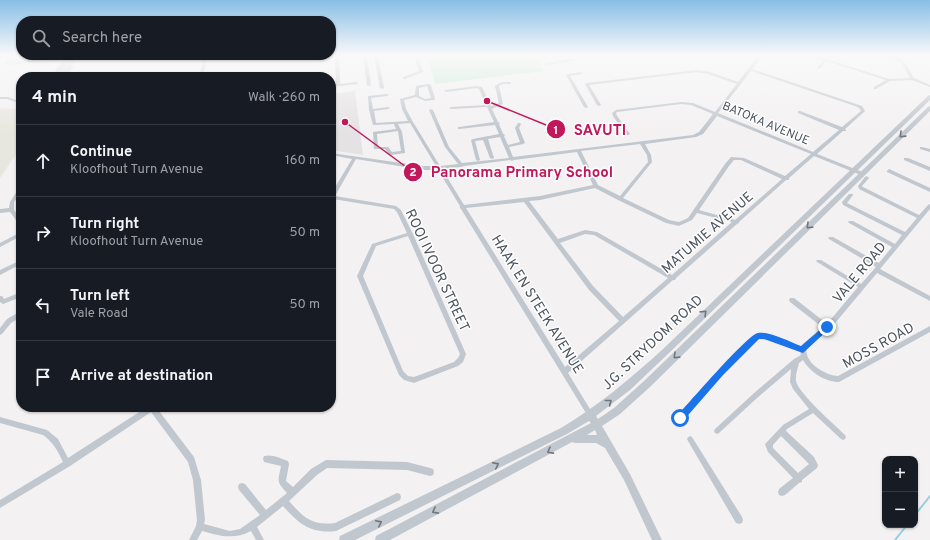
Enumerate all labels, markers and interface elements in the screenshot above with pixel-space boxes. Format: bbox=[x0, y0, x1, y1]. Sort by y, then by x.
search box bbox=[16, 16, 336, 60]
icon: search bbox=[30, 27, 52, 49]
text: Search here bbox=[62, 29, 142, 48]
text: 4 min bbox=[32, 87, 77, 109]
text: Walk · 260 m bbox=[248, 90, 320, 106]
street label: BATOKA AVENUE bbox=[720, 98, 812, 149]
callout: SAVUTI bbox=[546, 116, 634, 143]
text: SAVUTI bbox=[574, 122, 626, 141]
text: 1 bbox=[554, 123, 558, 139]
one-way arrow bbox=[899, 130, 907, 138]
text: Continue bbox=[70, 143, 132, 162]
icon: ahead bbox=[32, 150, 54, 172]
text: 160 m bbox=[285, 153, 320, 169]
callout: Panorama Primary School bbox=[403, 159, 621, 186]
text: Kloofhout Turn Avenue bbox=[70, 162, 203, 178]
text: Panorama Primary School bbox=[431, 164, 613, 183]
text: 2 bbox=[409, 165, 417, 181]
street label: MATUMIE AVENUE bbox=[659, 189, 757, 278]
street label: ROOI IVOOR STREET bbox=[401, 207, 472, 335]
text: Turn right bbox=[70, 215, 139, 234]
one-way arrow bbox=[806, 221, 814, 229]
icon: right bbox=[32, 222, 54, 244]
text: 50 m bbox=[290, 225, 320, 241]
street label: HAAK EN STEEK AVENUE bbox=[487, 232, 586, 377]
text: Kloofhout Turn Avenue bbox=[70, 234, 203, 250]
street label: VALE ROAD bbox=[830, 239, 891, 307]
text: Turn left bbox=[70, 287, 130, 306]
street label: J.G. STRYDOM ROAD bbox=[599, 292, 707, 394]
icon: left bbox=[32, 294, 54, 316]
text: 50 m bbox=[290, 297, 320, 313]
text: Vale Road bbox=[70, 306, 128, 322]
one-way arrow bbox=[699, 310, 707, 318]
route end bbox=[818, 318, 836, 336]
street label: MOSS ROAD bbox=[840, 320, 917, 373]
one-way arrow bbox=[673, 351, 681, 359]
icon: arrive bbox=[32, 366, 54, 388]
text: Arrive at destination bbox=[70, 367, 213, 386]
one-way arrow bbox=[605, 400, 612, 407]
route start bbox=[671, 409, 689, 427]
one-way arrow bbox=[547, 446, 554, 453]
map controls bbox=[882, 456, 918, 528]
button: + bbox=[882, 456, 918, 492]
one-way arrow bbox=[491, 462, 499, 470]
button: − bbox=[882, 492, 918, 528]
one-way arrow bbox=[432, 507, 439, 514]
one-way arrow bbox=[375, 520, 383, 528]

